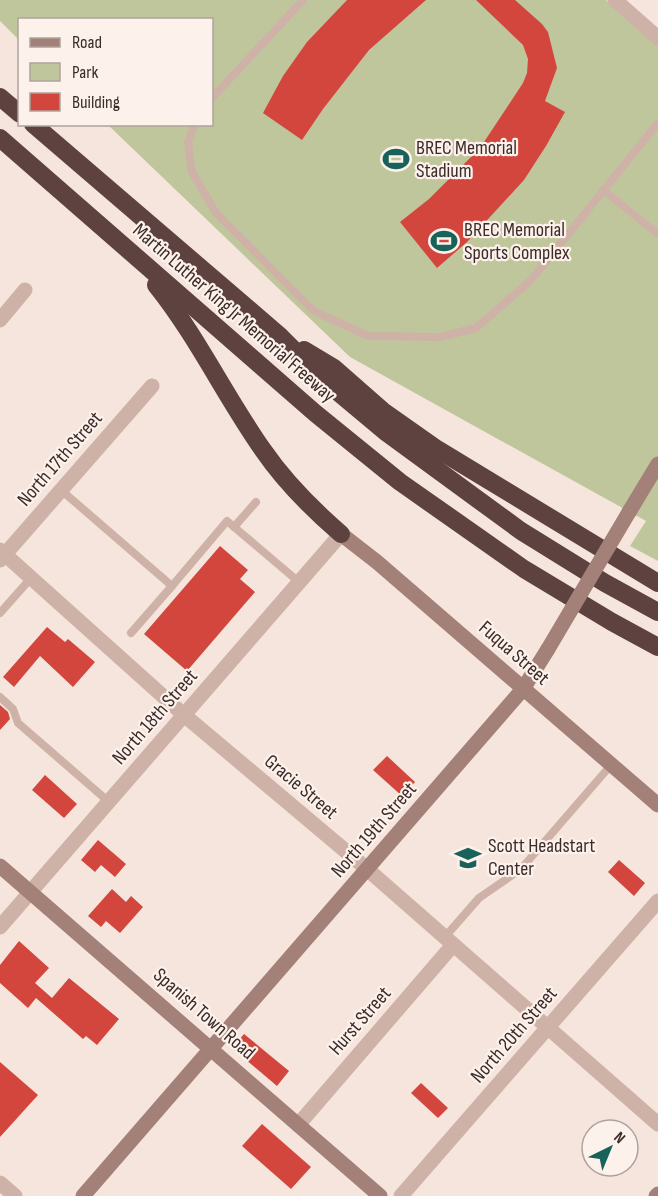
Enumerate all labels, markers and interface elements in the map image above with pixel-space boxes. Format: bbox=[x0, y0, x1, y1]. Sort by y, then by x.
legend bbox=[18, 18, 213, 126]
text: Road bbox=[72, 32, 102, 53]
text: Park bbox=[72, 62, 98, 83]
text: Building bbox=[72, 92, 120, 113]
place label: BREC Memorial Stadium bbox=[416, 136, 517, 183]
sports icon: BREC Memorial Stadium bbox=[381, 144, 411, 174]
place label: BREC Memorial Sports Complex bbox=[464, 218, 570, 265]
street label: Martin Luther King Jr Memorial Freeway bbox=[128, 219, 340, 408]
sports icon: BREC Memorial Sports Complex bbox=[429, 226, 459, 256]
street label: North 17th Street bbox=[12, 407, 108, 511]
street label: Fuqua Street bbox=[474, 616, 554, 690]
street label: North 18th Street bbox=[107, 665, 203, 769]
street label: Gracie Street bbox=[259, 749, 343, 825]
street label: North 19th Street bbox=[326, 777, 422, 883]
place label: Scott Headstart Center bbox=[488, 834, 595, 881]
school or university icon: Scott Headstart Center bbox=[453, 843, 483, 873]
street label: Spanish Town Road bbox=[148, 963, 260, 1065]
street label: Hurst Street bbox=[324, 982, 396, 1060]
street label: North 20th Street bbox=[466, 982, 562, 1088]
north arrow bbox=[580, 1118, 640, 1178]
text: N bbox=[610, 1128, 629, 1148]

